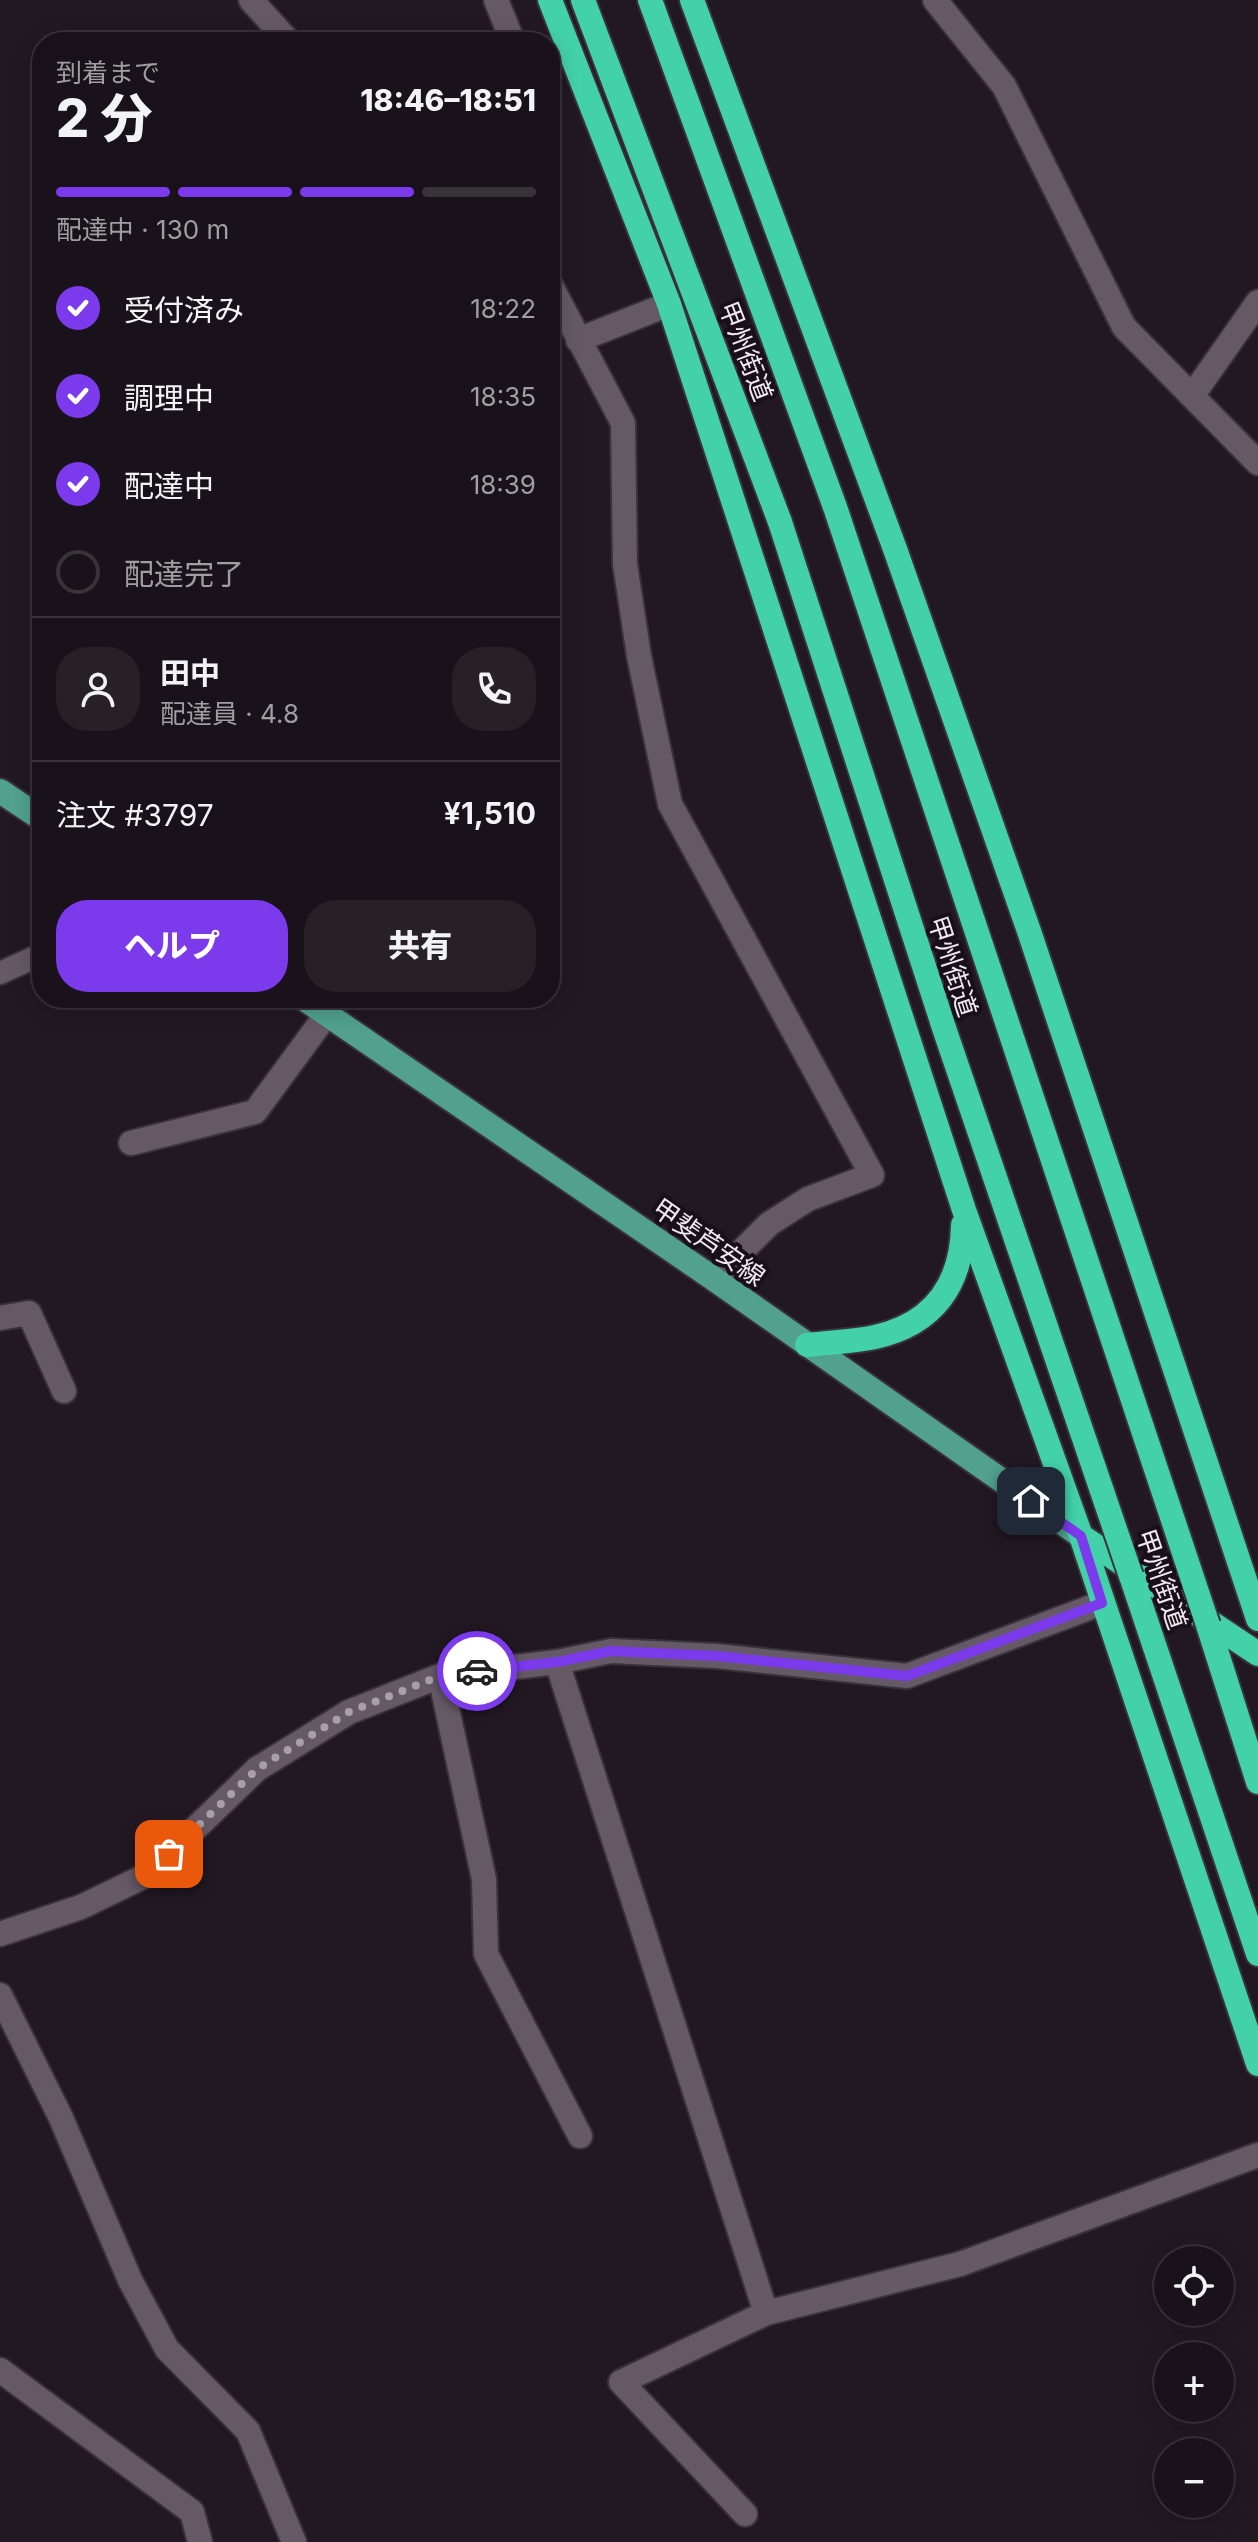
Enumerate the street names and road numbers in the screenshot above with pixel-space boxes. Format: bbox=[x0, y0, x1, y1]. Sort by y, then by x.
street label: 甲州街道 bbox=[713, 297, 779, 405]
street label: 甲州街道 bbox=[922, 912, 984, 1020]
street label: 甲斐芦安線 bbox=[647, 1192, 771, 1292]
street label: 甲州街道 bbox=[1130, 1525, 1194, 1633]

